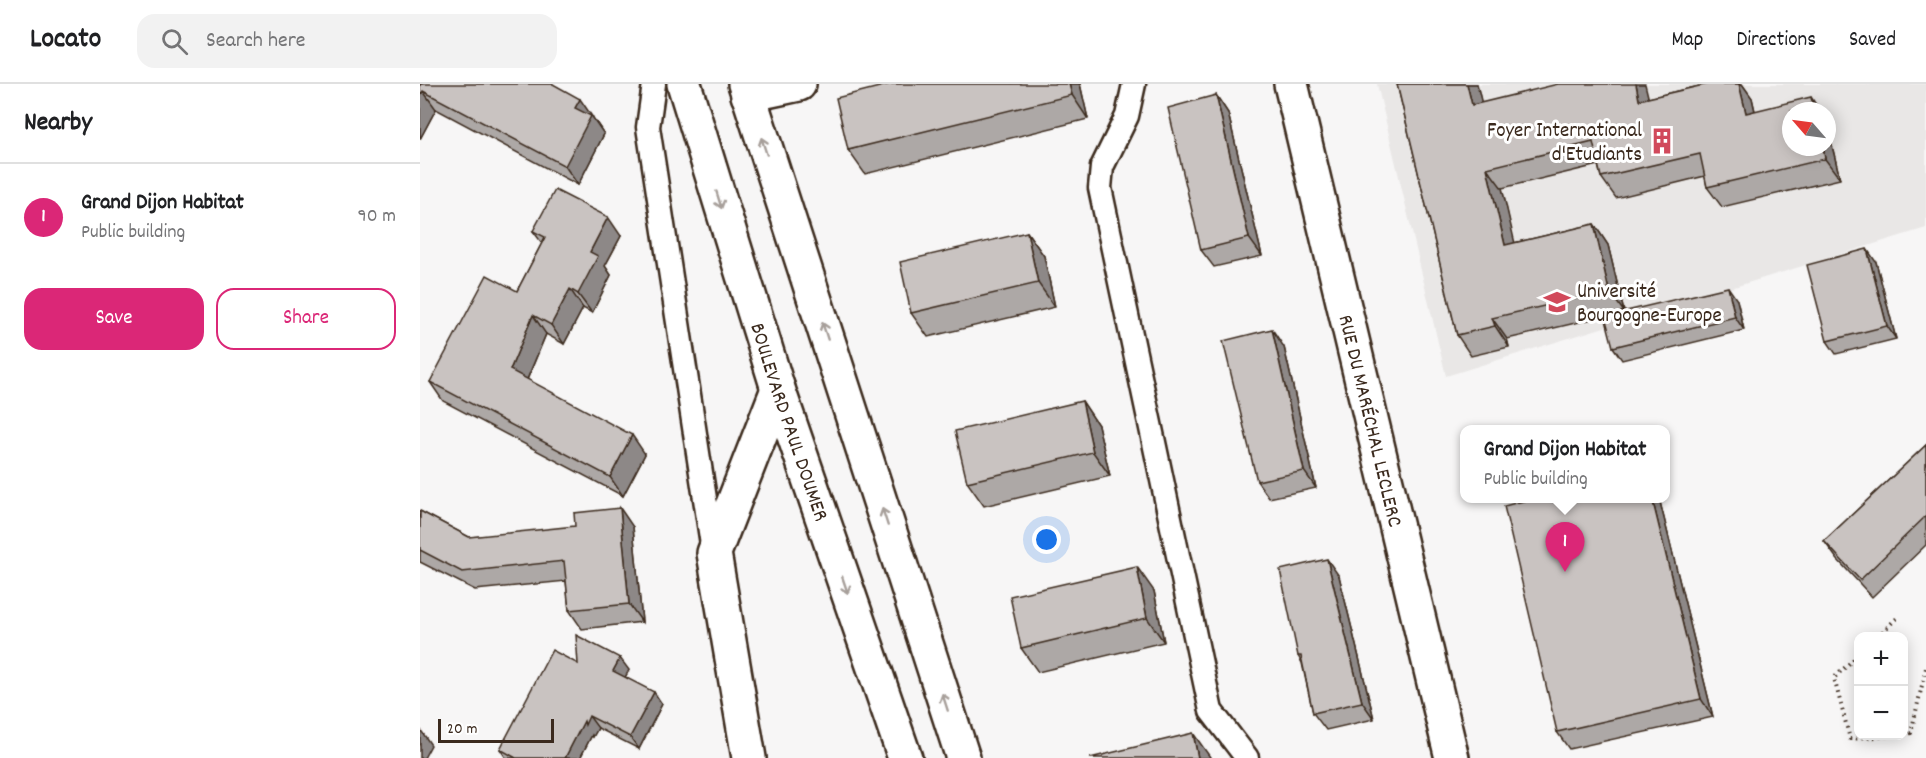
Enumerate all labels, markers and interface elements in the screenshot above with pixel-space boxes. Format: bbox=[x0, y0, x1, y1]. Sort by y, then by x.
search box bbox=[137, 14, 557, 68]
text: Locato bbox=[30, 21, 101, 61]
icon: search bbox=[158, 25, 191, 58]
text: Search here bbox=[206, 26, 306, 57]
text: Map bbox=[1672, 26, 1703, 56]
text: Directions bbox=[1736, 26, 1816, 56]
text: Saved bbox=[1849, 26, 1896, 56]
north arrow bbox=[1782, 102, 1836, 156]
text: Nearby bbox=[24, 105, 92, 142]
place label: Foyer International d'Etudiants bbox=[1487, 117, 1642, 171]
building icon: Foyer International d'Etudiants bbox=[1647, 126, 1677, 156]
one-way arrow bbox=[758, 137, 769, 156]
text: Grand Dijon Habitat bbox=[81, 188, 244, 219]
one-way arrow bbox=[715, 190, 726, 209]
text: 1 bbox=[41, 203, 46, 231]
text: 90 m bbox=[358, 203, 396, 231]
text: Public building bbox=[81, 219, 185, 247]
place label: Université Bourgogne-Europe bbox=[1577, 278, 1722, 332]
school or university icon: Université Bourgogne-Europe bbox=[1542, 287, 1572, 317]
button: Save bbox=[24, 288, 204, 350]
button: Share bbox=[216, 288, 396, 350]
street label: RUE DU MARÉCHAL LECLERC bbox=[1329, 312, 1408, 530]
street label: BOULEVARD PAUL DOUMER bbox=[741, 320, 834, 526]
one-way arrow bbox=[818, 322, 829, 341]
popup bbox=[1460, 425, 1670, 503]
text: Grand Dijon Habitat bbox=[1484, 435, 1646, 466]
text: Public building bbox=[1484, 466, 1588, 494]
one-way arrow bbox=[879, 508, 890, 527]
pin: 1 bbox=[1546, 522, 1584, 572]
your location bbox=[1032, 525, 1061, 554]
one-way arrow bbox=[841, 575, 852, 594]
map controls bbox=[1854, 632, 1908, 740]
button: + bbox=[1854, 632, 1908, 686]
button: − bbox=[1854, 686, 1908, 740]
one-way arrow bbox=[939, 693, 950, 712]
scale bar bbox=[438, 716, 554, 744]
text: 20 m bbox=[447, 718, 477, 741]

